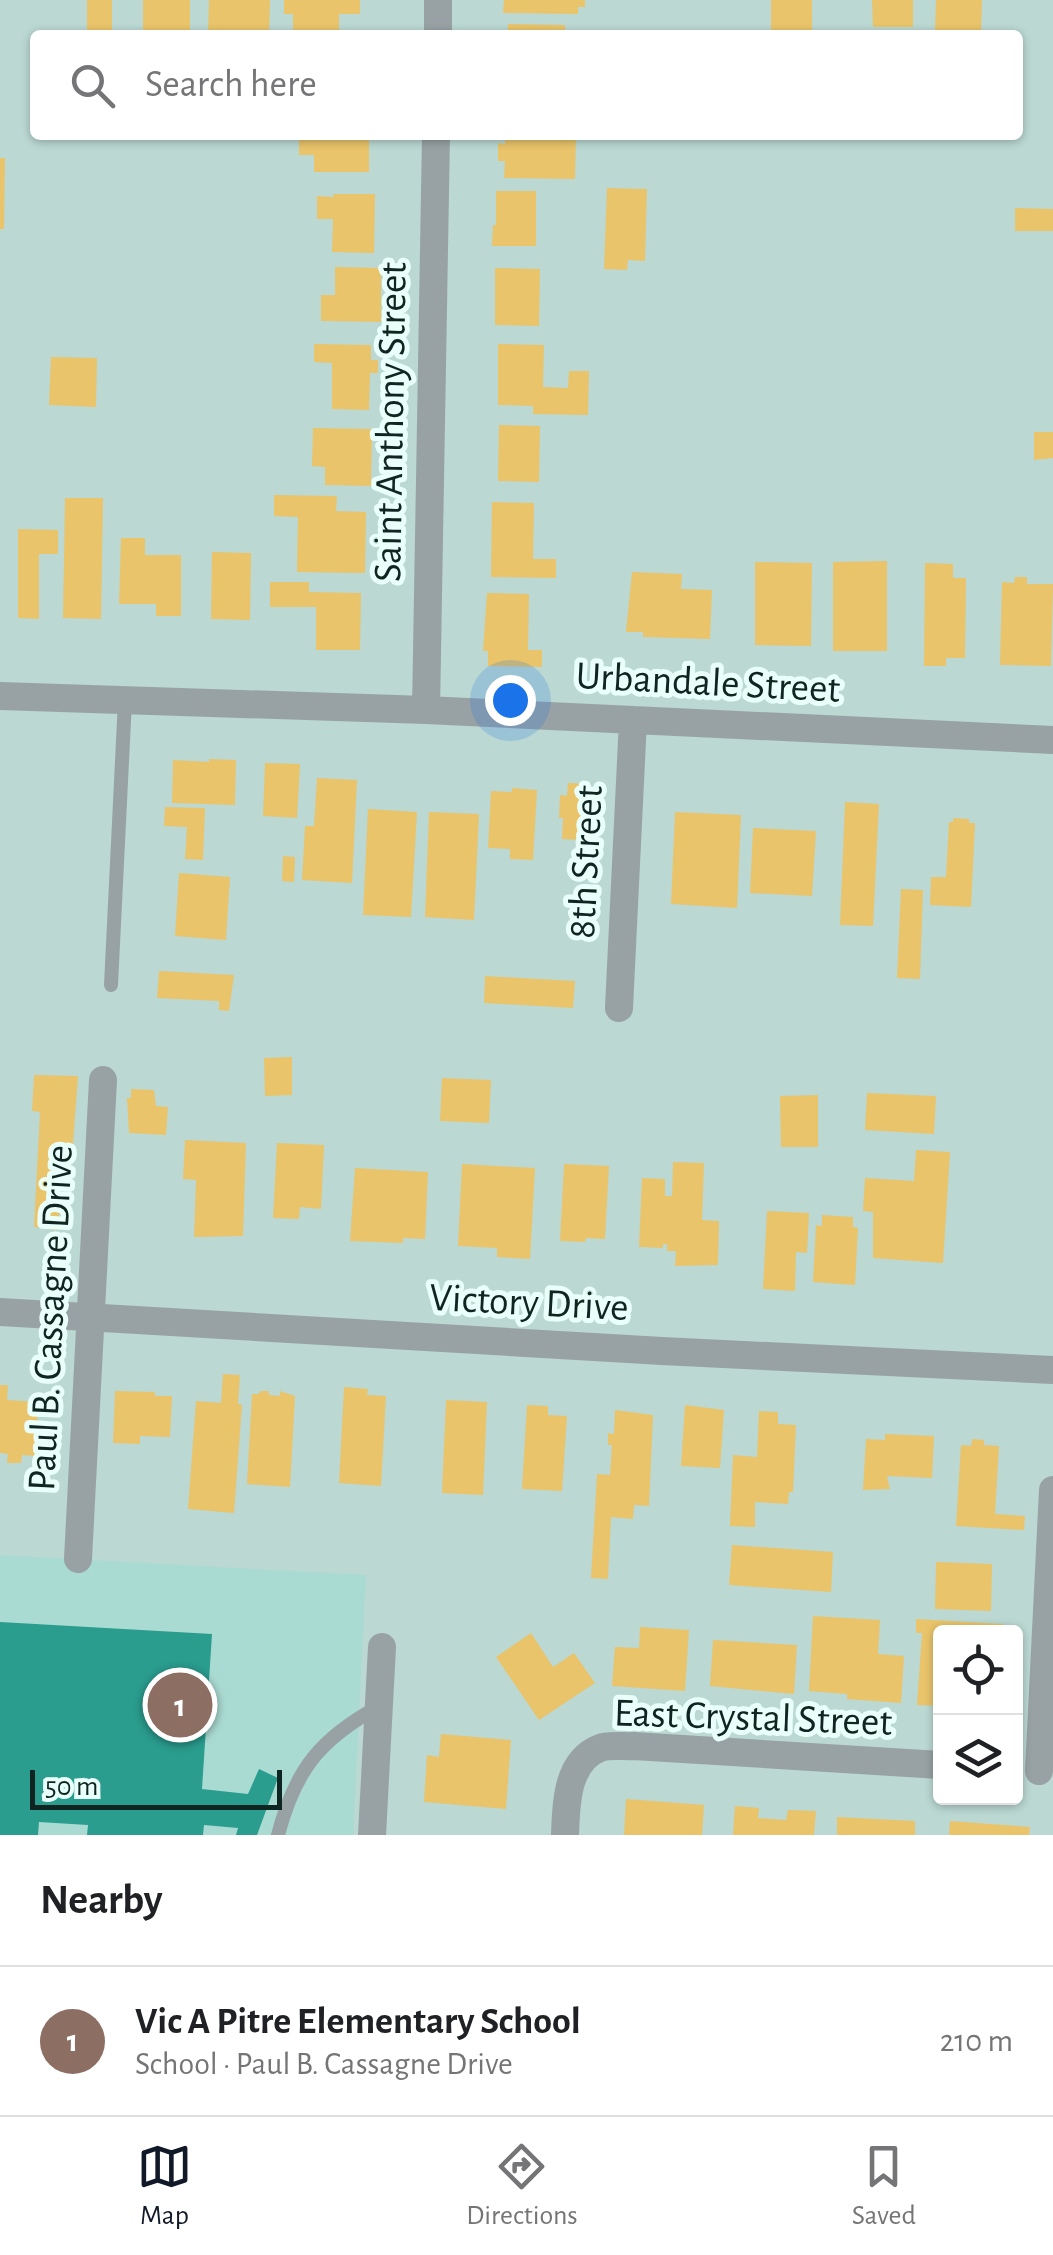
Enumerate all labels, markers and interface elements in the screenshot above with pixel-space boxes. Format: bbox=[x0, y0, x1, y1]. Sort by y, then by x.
search box bbox=[30, 30, 1023, 140]
icon: search bbox=[65, 58, 120, 113]
text: Search here bbox=[145, 66, 317, 104]
street label: Saint Anthony Street bbox=[368, 261, 414, 582]
street label: Urbandale Street bbox=[575, 656, 841, 710]
your location bbox=[485, 675, 536, 726]
street label: 8th Street bbox=[562, 784, 610, 940]
street label: Paul B. Cassagne Drive bbox=[22, 1144, 80, 1492]
street label: Victory Drive bbox=[428, 1278, 630, 1328]
map controls bbox=[933, 1625, 1023, 1805]
button: locate bbox=[933, 1625, 1023, 1715]
pin: 1 bbox=[148, 1668, 212, 1742]
street label: East Crystal Street bbox=[613, 1693, 893, 1743]
button: layers bbox=[933, 1715, 1023, 1805]
scale bar bbox=[30, 1765, 282, 1810]
text: 50 m bbox=[45, 1773, 99, 1801]
text: Nearby bbox=[40, 1879, 163, 1921]
text: Vic A Pitre Elementary School bbox=[135, 2003, 581, 2041]
text: 1 bbox=[67, 2025, 78, 2057]
text: 210 m bbox=[940, 2025, 1013, 2057]
text: School · Paul B. Cassagne Drive bbox=[135, 2048, 513, 2080]
tab: Map bbox=[137, 2139, 192, 2233]
tab: Directions bbox=[466, 2139, 578, 2233]
tab: Saved bbox=[852, 2139, 916, 2233]

